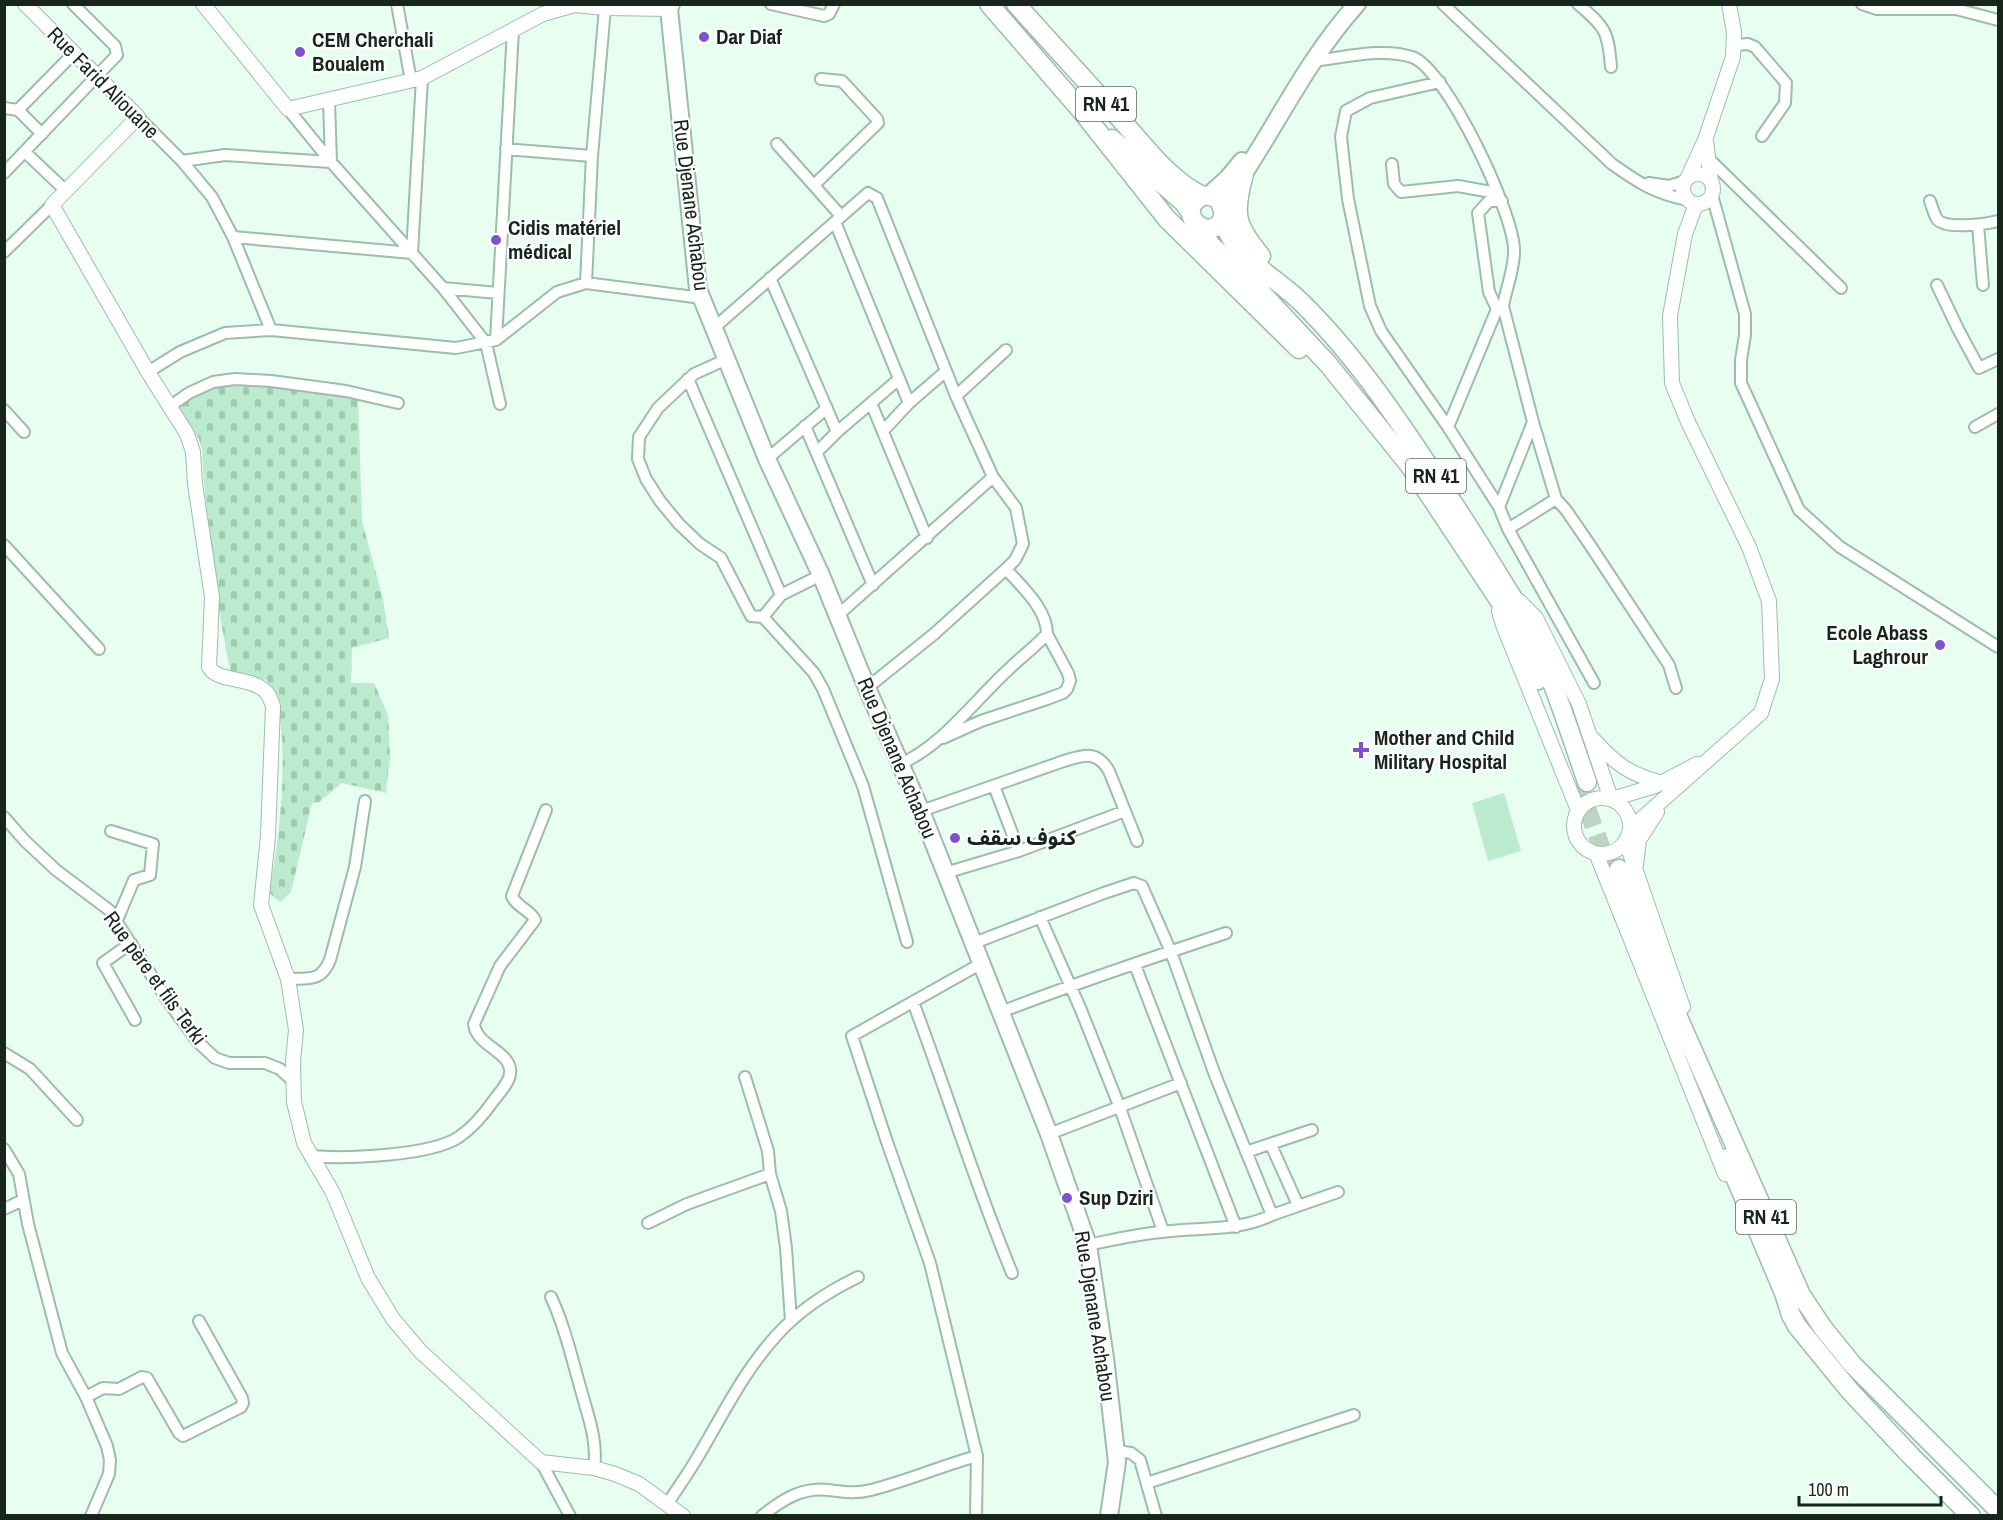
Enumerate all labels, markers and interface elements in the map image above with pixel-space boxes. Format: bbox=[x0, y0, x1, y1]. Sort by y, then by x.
street label: Rue Farid Aliouane bbox=[41, 20, 166, 145]
place label: Dar Diaf bbox=[716, 22, 782, 51]
place label: CEM Cherchali Boualem bbox=[312, 25, 434, 78]
marker: Dar Diaf bbox=[697, 30, 711, 44]
marker: CEM Cherchali Boualem bbox=[293, 45, 307, 59]
road number: RN 41 bbox=[1076, 87, 1136, 121]
street label: Rue Djenane Achabou bbox=[667, 118, 716, 292]
place label: Cidis matériel médical bbox=[508, 213, 621, 266]
marker: Cidis matériel médical bbox=[489, 233, 503, 247]
road number: RN 41 bbox=[1406, 459, 1466, 493]
place label: Ecole Abass Laghrour bbox=[1826, 618, 1928, 671]
marker: Ecole Abass Laghrour bbox=[1933, 638, 1947, 652]
street label: Rue Djenane Achabou bbox=[850, 673, 944, 843]
place label: Mother and Child Military Hospital bbox=[1374, 723, 1515, 776]
marker: Mother and Child Military Hospital bbox=[1352, 741, 1370, 759]
place label: كنوف سقف bbox=[967, 823, 1077, 852]
marker: كنوف سقف bbox=[948, 831, 962, 845]
street label: Rue père et fils Terki bbox=[97, 905, 214, 1050]
place label: Sup Dziri bbox=[1079, 1183, 1154, 1212]
marker: Sup Dziri bbox=[1060, 1191, 1074, 1205]
road number: RN 41 bbox=[1736, 1200, 1796, 1234]
street label: Rue Djenane Achabou bbox=[1068, 1229, 1123, 1403]
scale bar bbox=[1799, 1469, 1942, 1507]
text: 100 m bbox=[1808, 1477, 1849, 1502]

